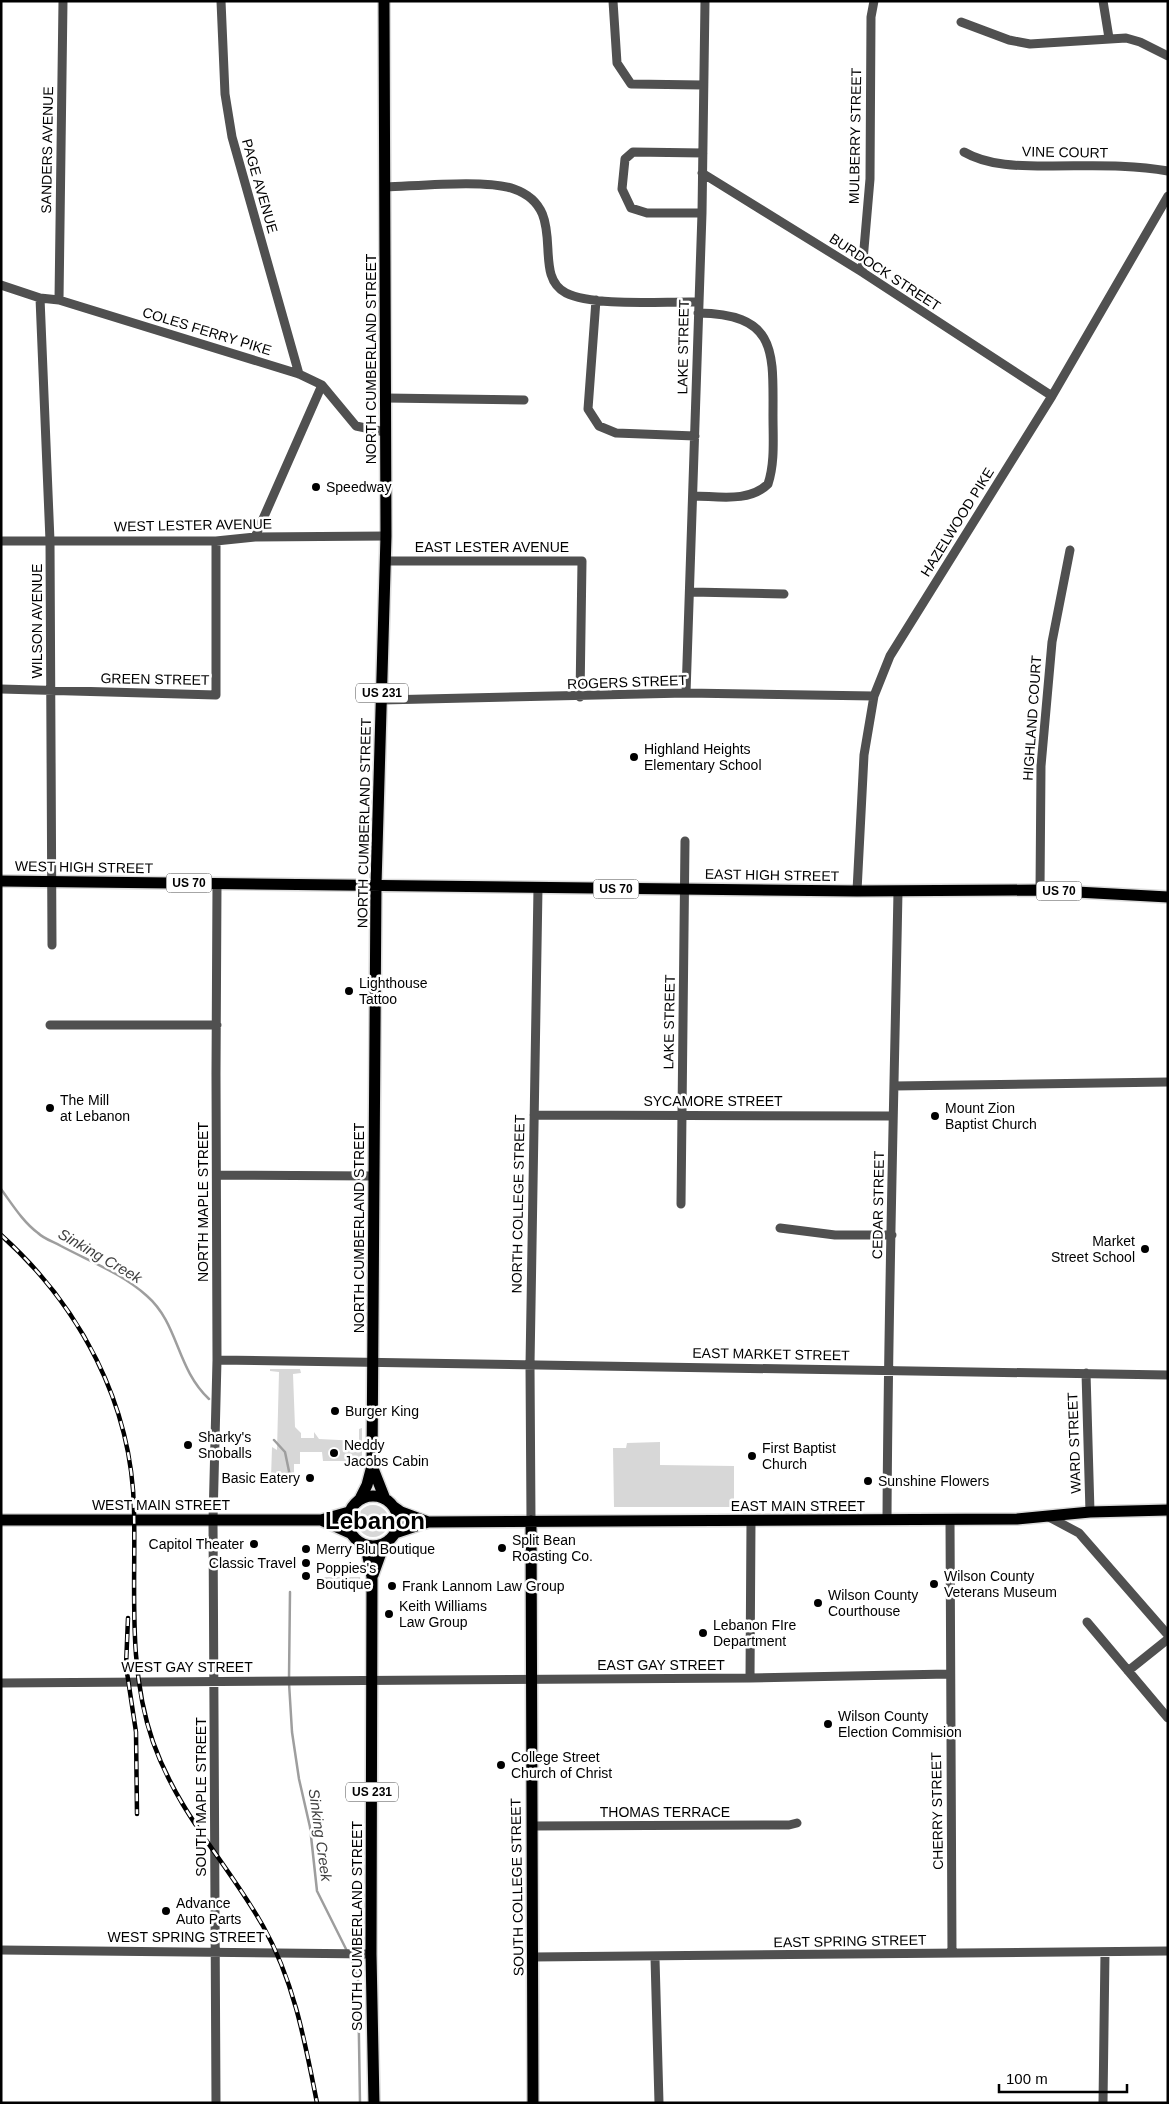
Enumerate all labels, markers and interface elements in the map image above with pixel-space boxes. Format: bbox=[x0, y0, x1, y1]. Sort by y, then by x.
street label: MULBERRY STREET bbox=[846, 67, 864, 204]
street label: SANDERS AVENUE bbox=[38, 86, 56, 214]
street label: PAGE AVENUE bbox=[239, 137, 281, 235]
street label: VINE COURT bbox=[1022, 143, 1109, 161]
street label: BURDOCK STREET bbox=[826, 230, 944, 314]
street label: NORTH CUMBERLAND STREET bbox=[363, 253, 379, 464]
street label: LAKE STREET bbox=[674, 299, 692, 395]
street label: COLES FERRY PIKE bbox=[141, 304, 273, 358]
street label: HAZELWOOD PIKE bbox=[917, 465, 997, 579]
place label: Speedway bbox=[326, 479, 391, 495]
marker: Speedway bbox=[310, 481, 322, 493]
street label: WEST LESTER AVENUE bbox=[114, 516, 272, 534]
street label: EAST LESTER AVENUE bbox=[415, 539, 569, 555]
street label: WILSON AVENUE bbox=[29, 564, 45, 678]
street label: HIGHLAND COURT bbox=[1020, 654, 1044, 781]
street label: GREEN STREET bbox=[100, 670, 210, 688]
street label: ROGERS STREET bbox=[567, 672, 688, 692]
road number: US 231 bbox=[356, 684, 408, 702]
street label: NORTH CUMBERLAND STREET bbox=[354, 717, 374, 928]
place label: Highland Heights Elementary School bbox=[644, 741, 762, 773]
marker: Highland Heights Elementary School bbox=[628, 751, 640, 763]
street label: WEST HIGH STREET bbox=[15, 858, 154, 876]
street label: EAST HIGH STREET bbox=[705, 866, 840, 884]
road number: US 70 bbox=[166, 874, 212, 892]
road number: US 70 bbox=[594, 880, 638, 899]
road number: US 70 bbox=[1036, 881, 1082, 900]
street label: LAKE STREET bbox=[660, 974, 678, 1070]
place label: Lighthouse Tattoo bbox=[359, 975, 428, 1007]
marker: Lighthouse Tattoo bbox=[343, 985, 355, 997]
place label: The Mill at Lebanon bbox=[60, 1092, 130, 1124]
street label: SYCAMORE STREET bbox=[643, 1093, 783, 1109]
place label: Mount Zion Baptist Church bbox=[945, 1100, 1037, 1132]
marker: The Mill at Lebanon bbox=[44, 1102, 56, 1114]
marker: Mount Zion Baptist Church bbox=[929, 1110, 941, 1122]
street label: NORTH COLLEGE STREET bbox=[508, 1114, 528, 1293]
street label: NORTH MAPLE STREET bbox=[195, 1122, 211, 1282]
street label: NORTH CUMBERLAND STREET bbox=[351, 1122, 367, 1333]
street label: CEDAR STREET bbox=[869, 1150, 887, 1259]
water label: Sinking Creek bbox=[56, 1225, 146, 1287]
place label: Market Street School bbox=[1051, 1233, 1135, 1265]
marker: Market Street School bbox=[1139, 1243, 1151, 1255]
street label: EAST MARKET STREET bbox=[692, 1345, 850, 1363]
street label: WARD STREET bbox=[1064, 1392, 1084, 1494]
place label: Burger King bbox=[345, 1403, 419, 1419]
marker: Burger King bbox=[329, 1405, 341, 1417]
place label: Sharky's Snoballs bbox=[198, 1429, 252, 1461]
place label: Neddy Jacobs Cabin bbox=[344, 1437, 429, 1469]
marker: Sharky's Snoballs bbox=[182, 1439, 194, 1451]
place label: First Baptist Church bbox=[762, 1440, 836, 1472]
marker: Neddy Jacobs Cabin bbox=[328, 1447, 340, 1459]
marker: First Baptist Church bbox=[746, 1450, 758, 1462]
place label: Basic Eatery bbox=[221, 1470, 300, 1486]
marker: Basic Eatery bbox=[304, 1472, 316, 1484]
place label: Sunshine Flowers bbox=[878, 1473, 989, 1489]
marker: Sunshine Flowers bbox=[862, 1475, 874, 1487]
street label: WEST MAIN STREET bbox=[92, 1497, 231, 1513]
street label: EAST MAIN STREET bbox=[731, 1498, 866, 1514]
district label: Lebanon bbox=[325, 1507, 425, 1534]
place label: Split Bean Roasting Co. bbox=[512, 1532, 593, 1564]
place label: Capitol Theater bbox=[149, 1536, 244, 1552]
marker: Capitol Theater bbox=[248, 1538, 260, 1550]
place label: Merry Blu Boutique bbox=[316, 1541, 435, 1557]
marker: Split Bean Roasting Co. bbox=[496, 1542, 508, 1554]
marker: Merry Blu Boutique bbox=[300, 1543, 312, 1555]
place label: Classic Travel bbox=[209, 1555, 296, 1571]
marker: Classic Travel bbox=[300, 1557, 312, 1569]
place label: Poppies's Boutique bbox=[316, 1560, 376, 1592]
place label: Wilson County Veterans Museum bbox=[944, 1568, 1057, 1600]
marker: Poppies's Boutique bbox=[300, 1570, 312, 1582]
place label: Frank Lannom Law Group bbox=[402, 1578, 565, 1594]
marker: Wilson County Veterans Museum bbox=[928, 1578, 940, 1590]
marker: Frank Lannom Law Group bbox=[386, 1580, 398, 1592]
place label: Wilson County Courthouse bbox=[828, 1587, 918, 1619]
marker: Wilson County Courthouse bbox=[812, 1597, 824, 1609]
place label: Keith Williams Law Group bbox=[399, 1598, 487, 1630]
marker: Keith Williams Law Group bbox=[383, 1608, 395, 1620]
place label: Lebanon FIre Department bbox=[713, 1617, 796, 1649]
marker: Lebanon FIre Department bbox=[697, 1627, 709, 1639]
street label: EAST GAY STREET bbox=[597, 1657, 725, 1673]
street label: WEST GAY STREET bbox=[121, 1659, 253, 1675]
place label: Wilson County Election Commision bbox=[838, 1708, 962, 1740]
street label: SOUTH MAPLE STREET bbox=[193, 1717, 209, 1877]
marker: Wilson County Election Commision bbox=[822, 1718, 834, 1730]
place label: College Street Church of Christ bbox=[511, 1749, 612, 1781]
street label: CHERRY STREET bbox=[928, 1752, 946, 1870]
marker: College Street Church of Christ bbox=[495, 1759, 507, 1771]
road number: US 231 bbox=[346, 1782, 398, 1801]
water label: Sinking Creek bbox=[306, 1788, 336, 1884]
street label: SOUTH COLLEGE STREET bbox=[507, 1797, 527, 1976]
street label: THOMAS TERRACE bbox=[600, 1804, 730, 1820]
street label: SOUTH CUMBERLAND STREET bbox=[349, 1821, 365, 2031]
place label: Advance Auto Parts bbox=[176, 1895, 241, 1927]
marker: Advance Auto Parts bbox=[160, 1905, 172, 1917]
street label: WEST SPRING STREET bbox=[108, 1929, 265, 1945]
street label: EAST SPRING STREET bbox=[773, 1932, 927, 1950]
scale bar bbox=[999, 2062, 1126, 2094]
text: 100 m bbox=[1006, 2070, 1048, 2087]

